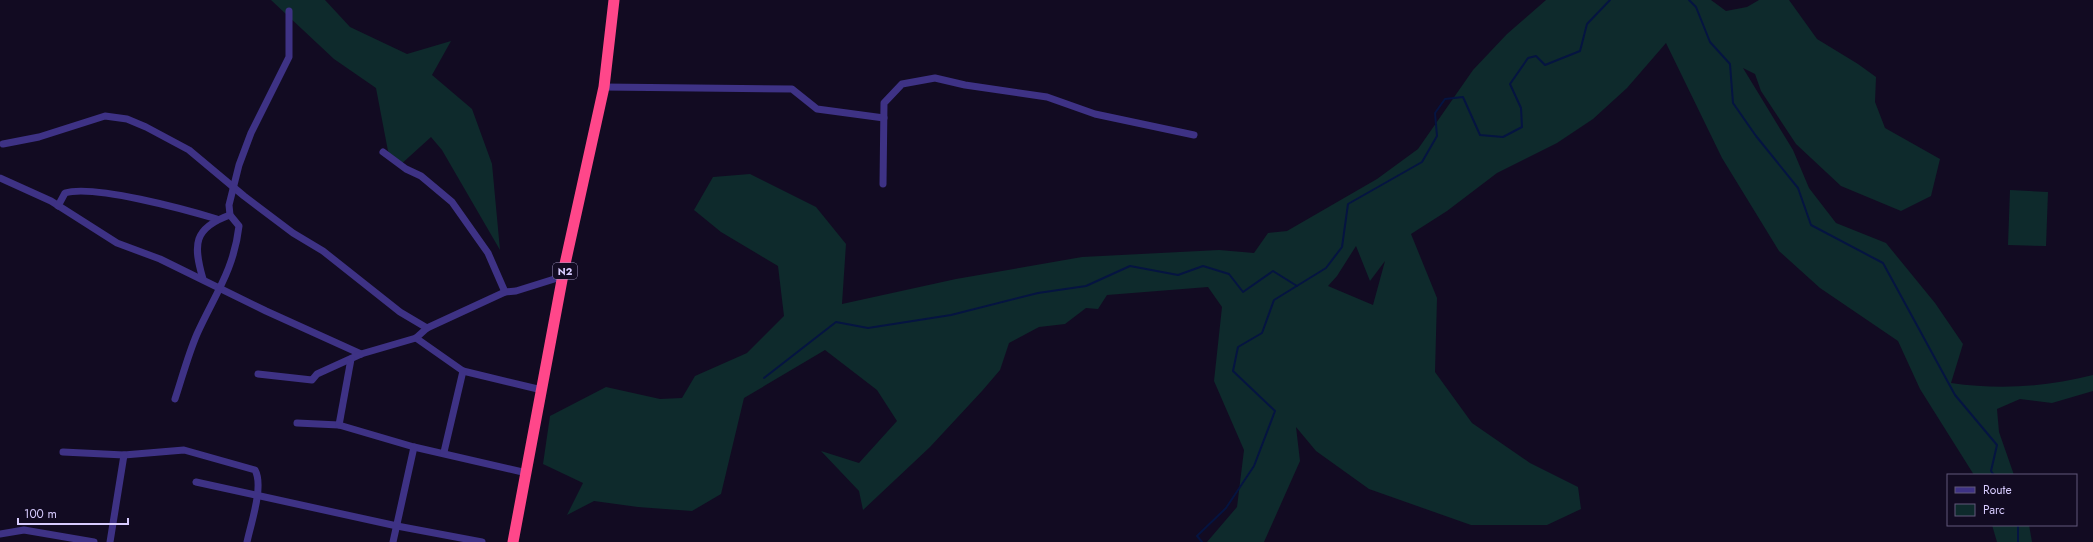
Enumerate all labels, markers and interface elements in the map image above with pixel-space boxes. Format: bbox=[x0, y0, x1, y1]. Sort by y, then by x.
road number: N2 bbox=[553, 263, 577, 279]
legend bbox=[1947, 474, 2077, 526]
text: Route bbox=[1983, 481, 2012, 499]
scale bar bbox=[18, 500, 128, 526]
text: Parc bbox=[1983, 501, 2005, 519]
text: 100 m bbox=[24, 505, 57, 523]

